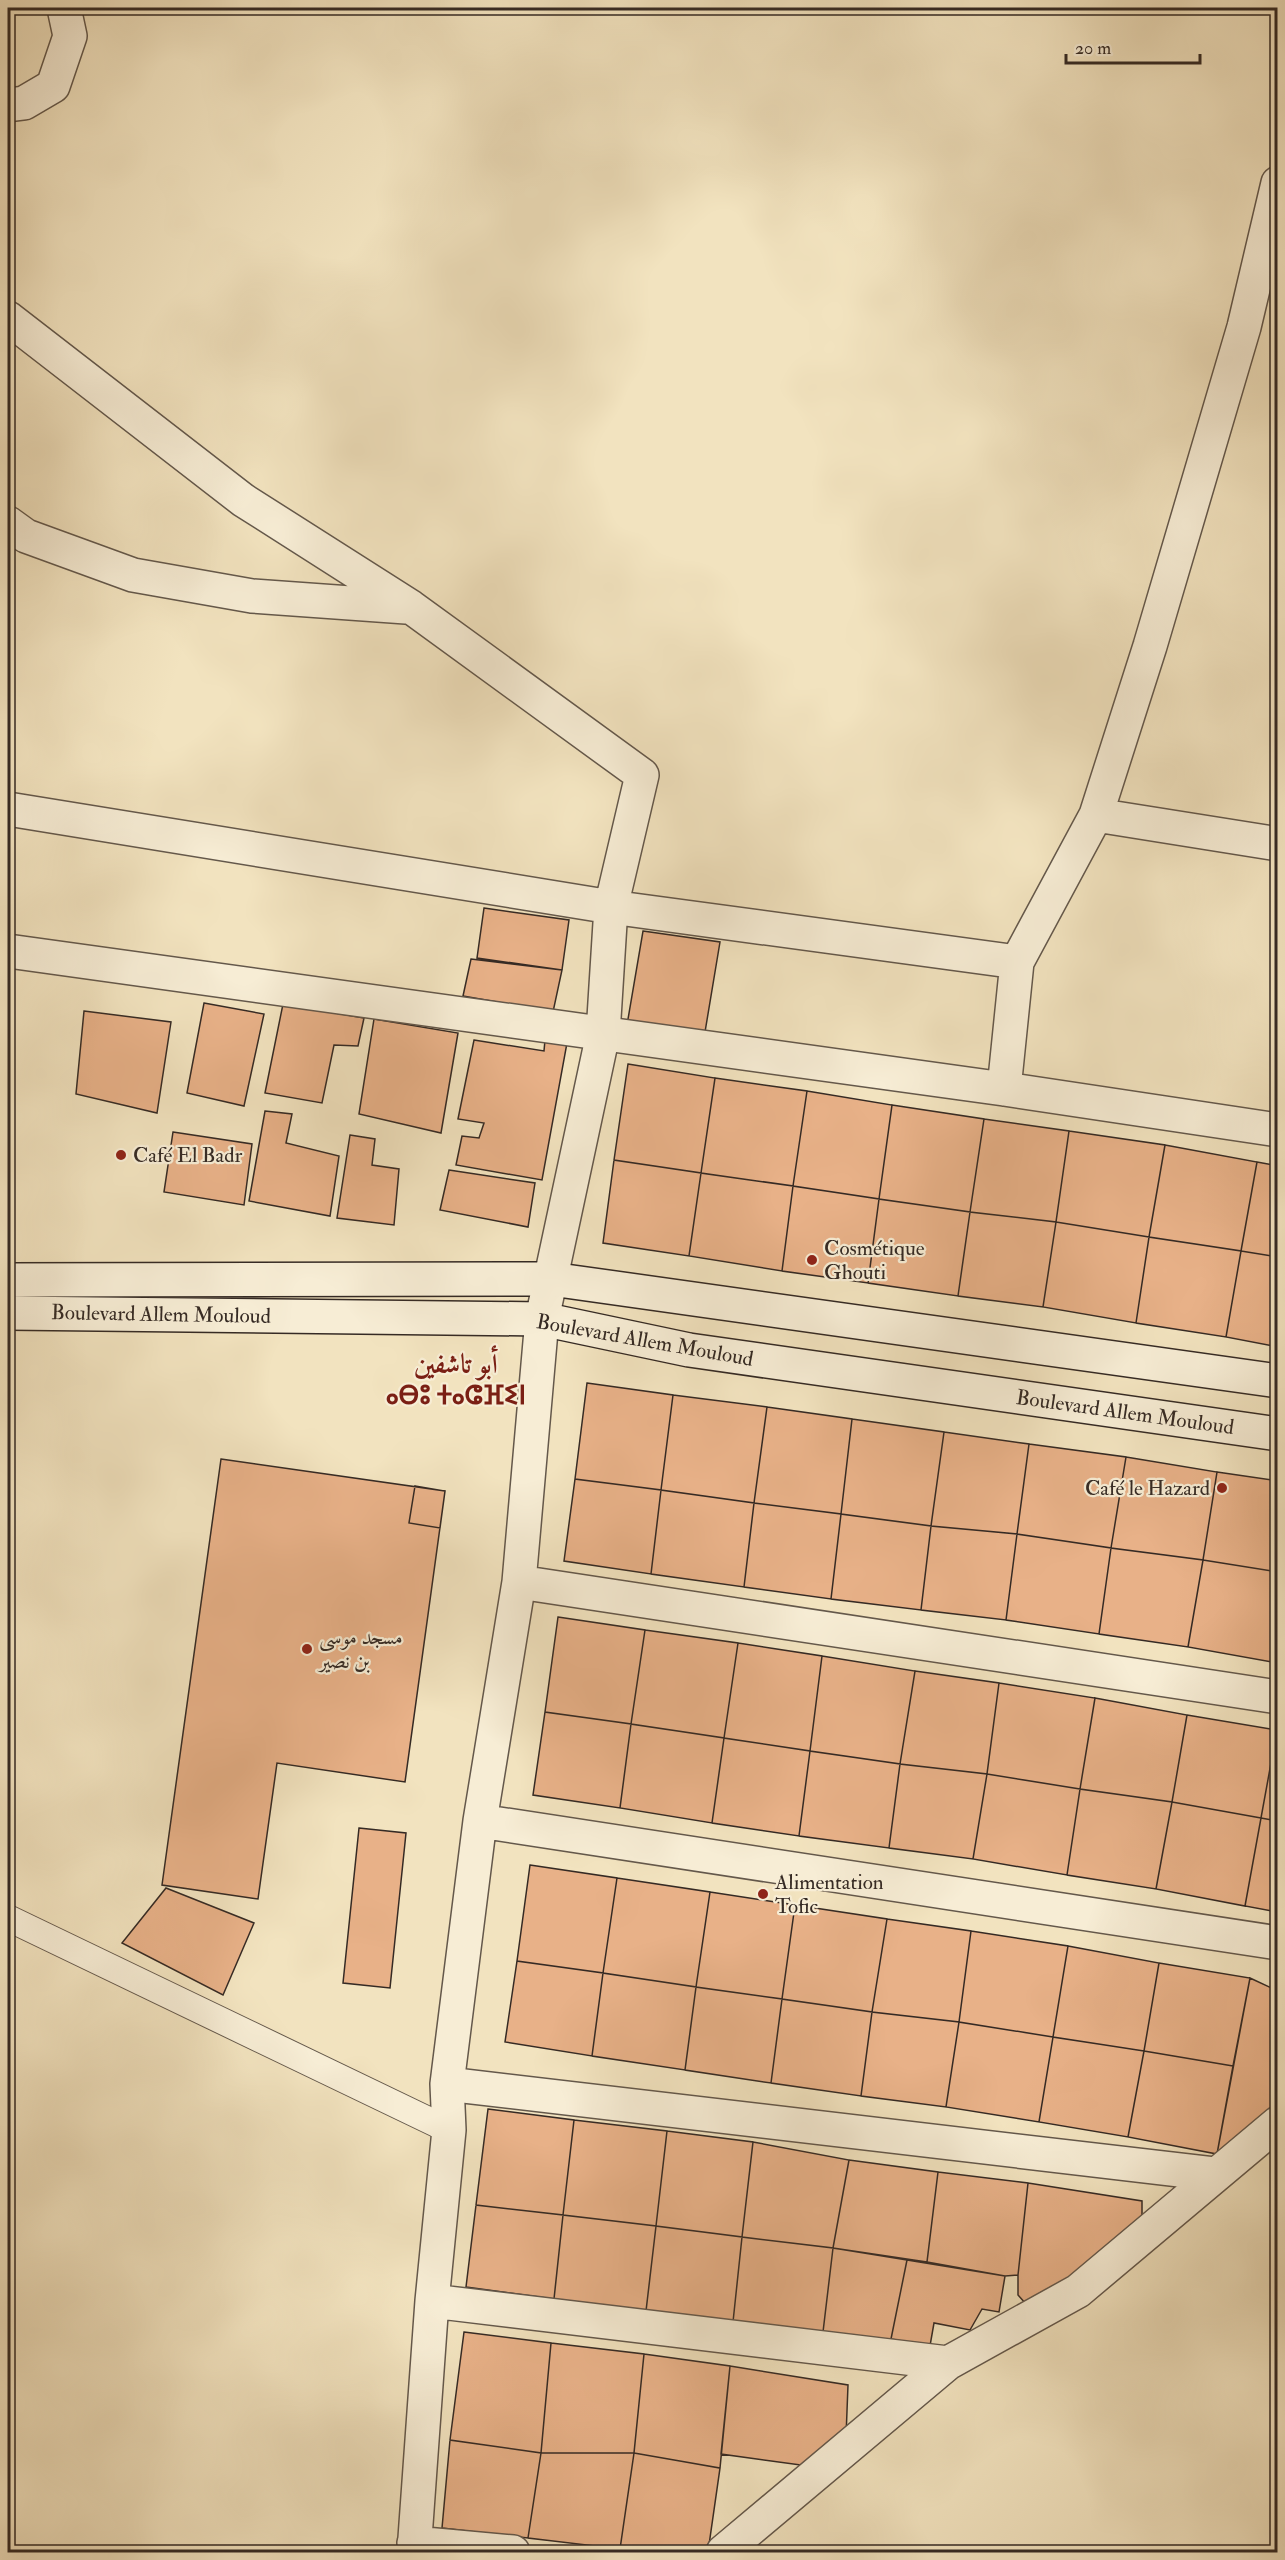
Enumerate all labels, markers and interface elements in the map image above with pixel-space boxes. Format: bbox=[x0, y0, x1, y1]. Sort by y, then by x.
scale bar bbox=[1066, 27, 1200, 65]
text: 20 m bbox=[1075, 37, 1111, 60]
place label: Café El Badr bbox=[133, 1142, 242, 1169]
marker: Café El Badr bbox=[114, 1148, 128, 1162]
place label: Cosmétique Ghouti bbox=[824, 1235, 925, 1286]
marker: Cosmétique Ghouti bbox=[805, 1253, 819, 1267]
street label: Boulevard Allem Mouloud bbox=[51, 1299, 272, 1330]
street label: Boulevard Allem Mouloud bbox=[534, 1308, 756, 1373]
district label: أبو تاشفين ⴰⴱⵓ ⵜⴰⵛⴼⵉⵏ bbox=[386, 1345, 526, 1412]
street label: Boulevard Allem Mouloud bbox=[1014, 1384, 1236, 1441]
place label: Café le Hazard bbox=[1085, 1475, 1211, 1502]
marker: Café le Hazard bbox=[1215, 1481, 1229, 1495]
place label: مسجد موسى بن نصير bbox=[317, 1624, 403, 1675]
marker: مسجد موسى بن نصير bbox=[300, 1642, 314, 1656]
place label: Alimentation Tofic bbox=[774, 1869, 884, 1920]
marker: Alimentation Tofic bbox=[756, 1887, 770, 1901]

